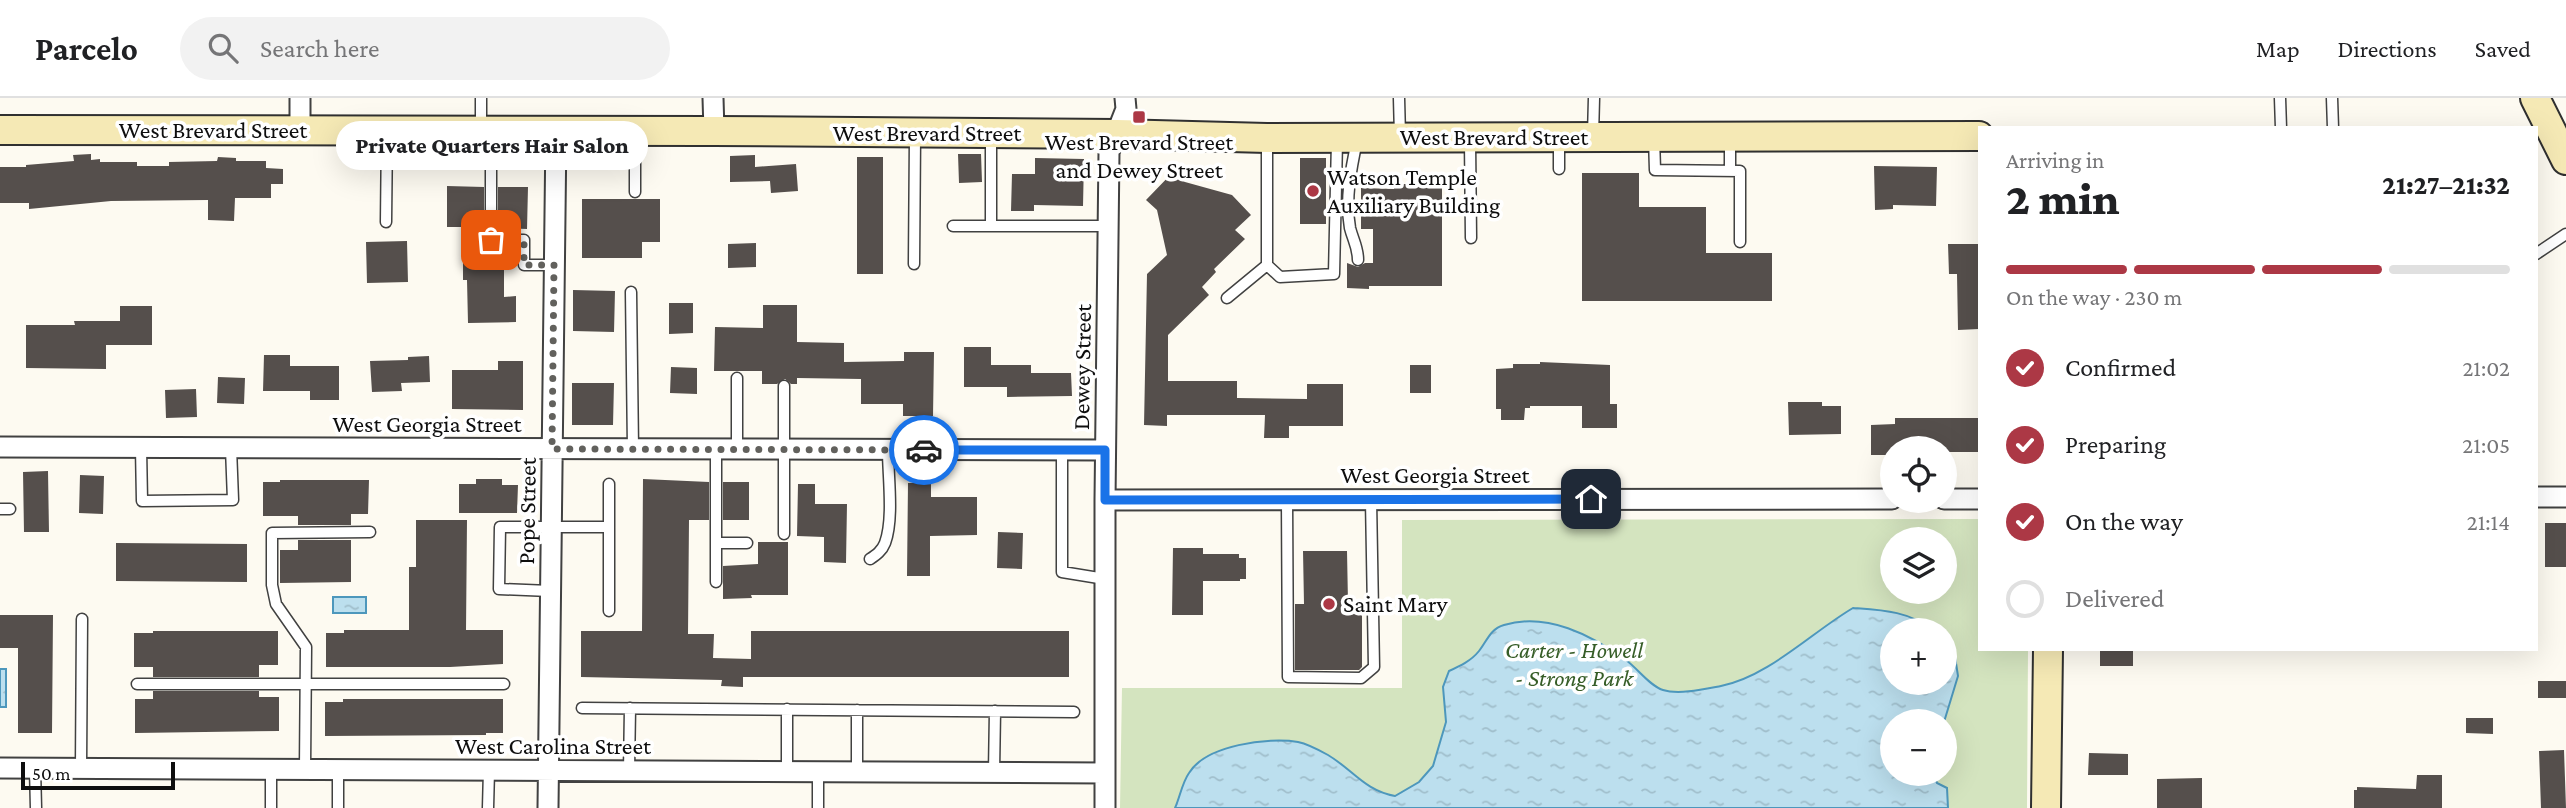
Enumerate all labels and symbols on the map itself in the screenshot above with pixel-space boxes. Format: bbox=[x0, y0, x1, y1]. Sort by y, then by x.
marker: West Brevard Street and Dewey Street bbox=[1131, 109, 1147, 125]
street label: West Brevard Street bbox=[119, 116, 308, 143]
street label: West Brevard Street bbox=[833, 119, 1022, 146]
callout: Private Quarters Hair Salon bbox=[335, 121, 647, 170]
street label: West Brevard Street bbox=[1400, 123, 1589, 150]
place label: West Brevard Street and Dewey Street bbox=[1045, 128, 1234, 183]
place label: Watson Temple Auxiliary Building bbox=[1327, 163, 1501, 218]
marker: Watson Temple Auxiliary Building bbox=[1305, 183, 1321, 199]
pin bbox=[461, 210, 521, 270]
street label: Dewey Street bbox=[1067, 303, 1096, 430]
street label: West Georgia Street bbox=[333, 410, 523, 437]
courier bbox=[889, 415, 959, 485]
street label: Pope Street bbox=[512, 456, 541, 565]
street label: West Georgia Street bbox=[1341, 461, 1531, 488]
pin bbox=[1561, 469, 1621, 529]
place label: Saint Mary bbox=[1343, 590, 1449, 617]
marker: Saint Mary bbox=[1321, 596, 1337, 612]
park label: Carter - Howell - Strong Park bbox=[1505, 636, 1644, 691]
street label: West Carolina Street bbox=[455, 732, 652, 759]
scale bar bbox=[21, 759, 175, 791]

